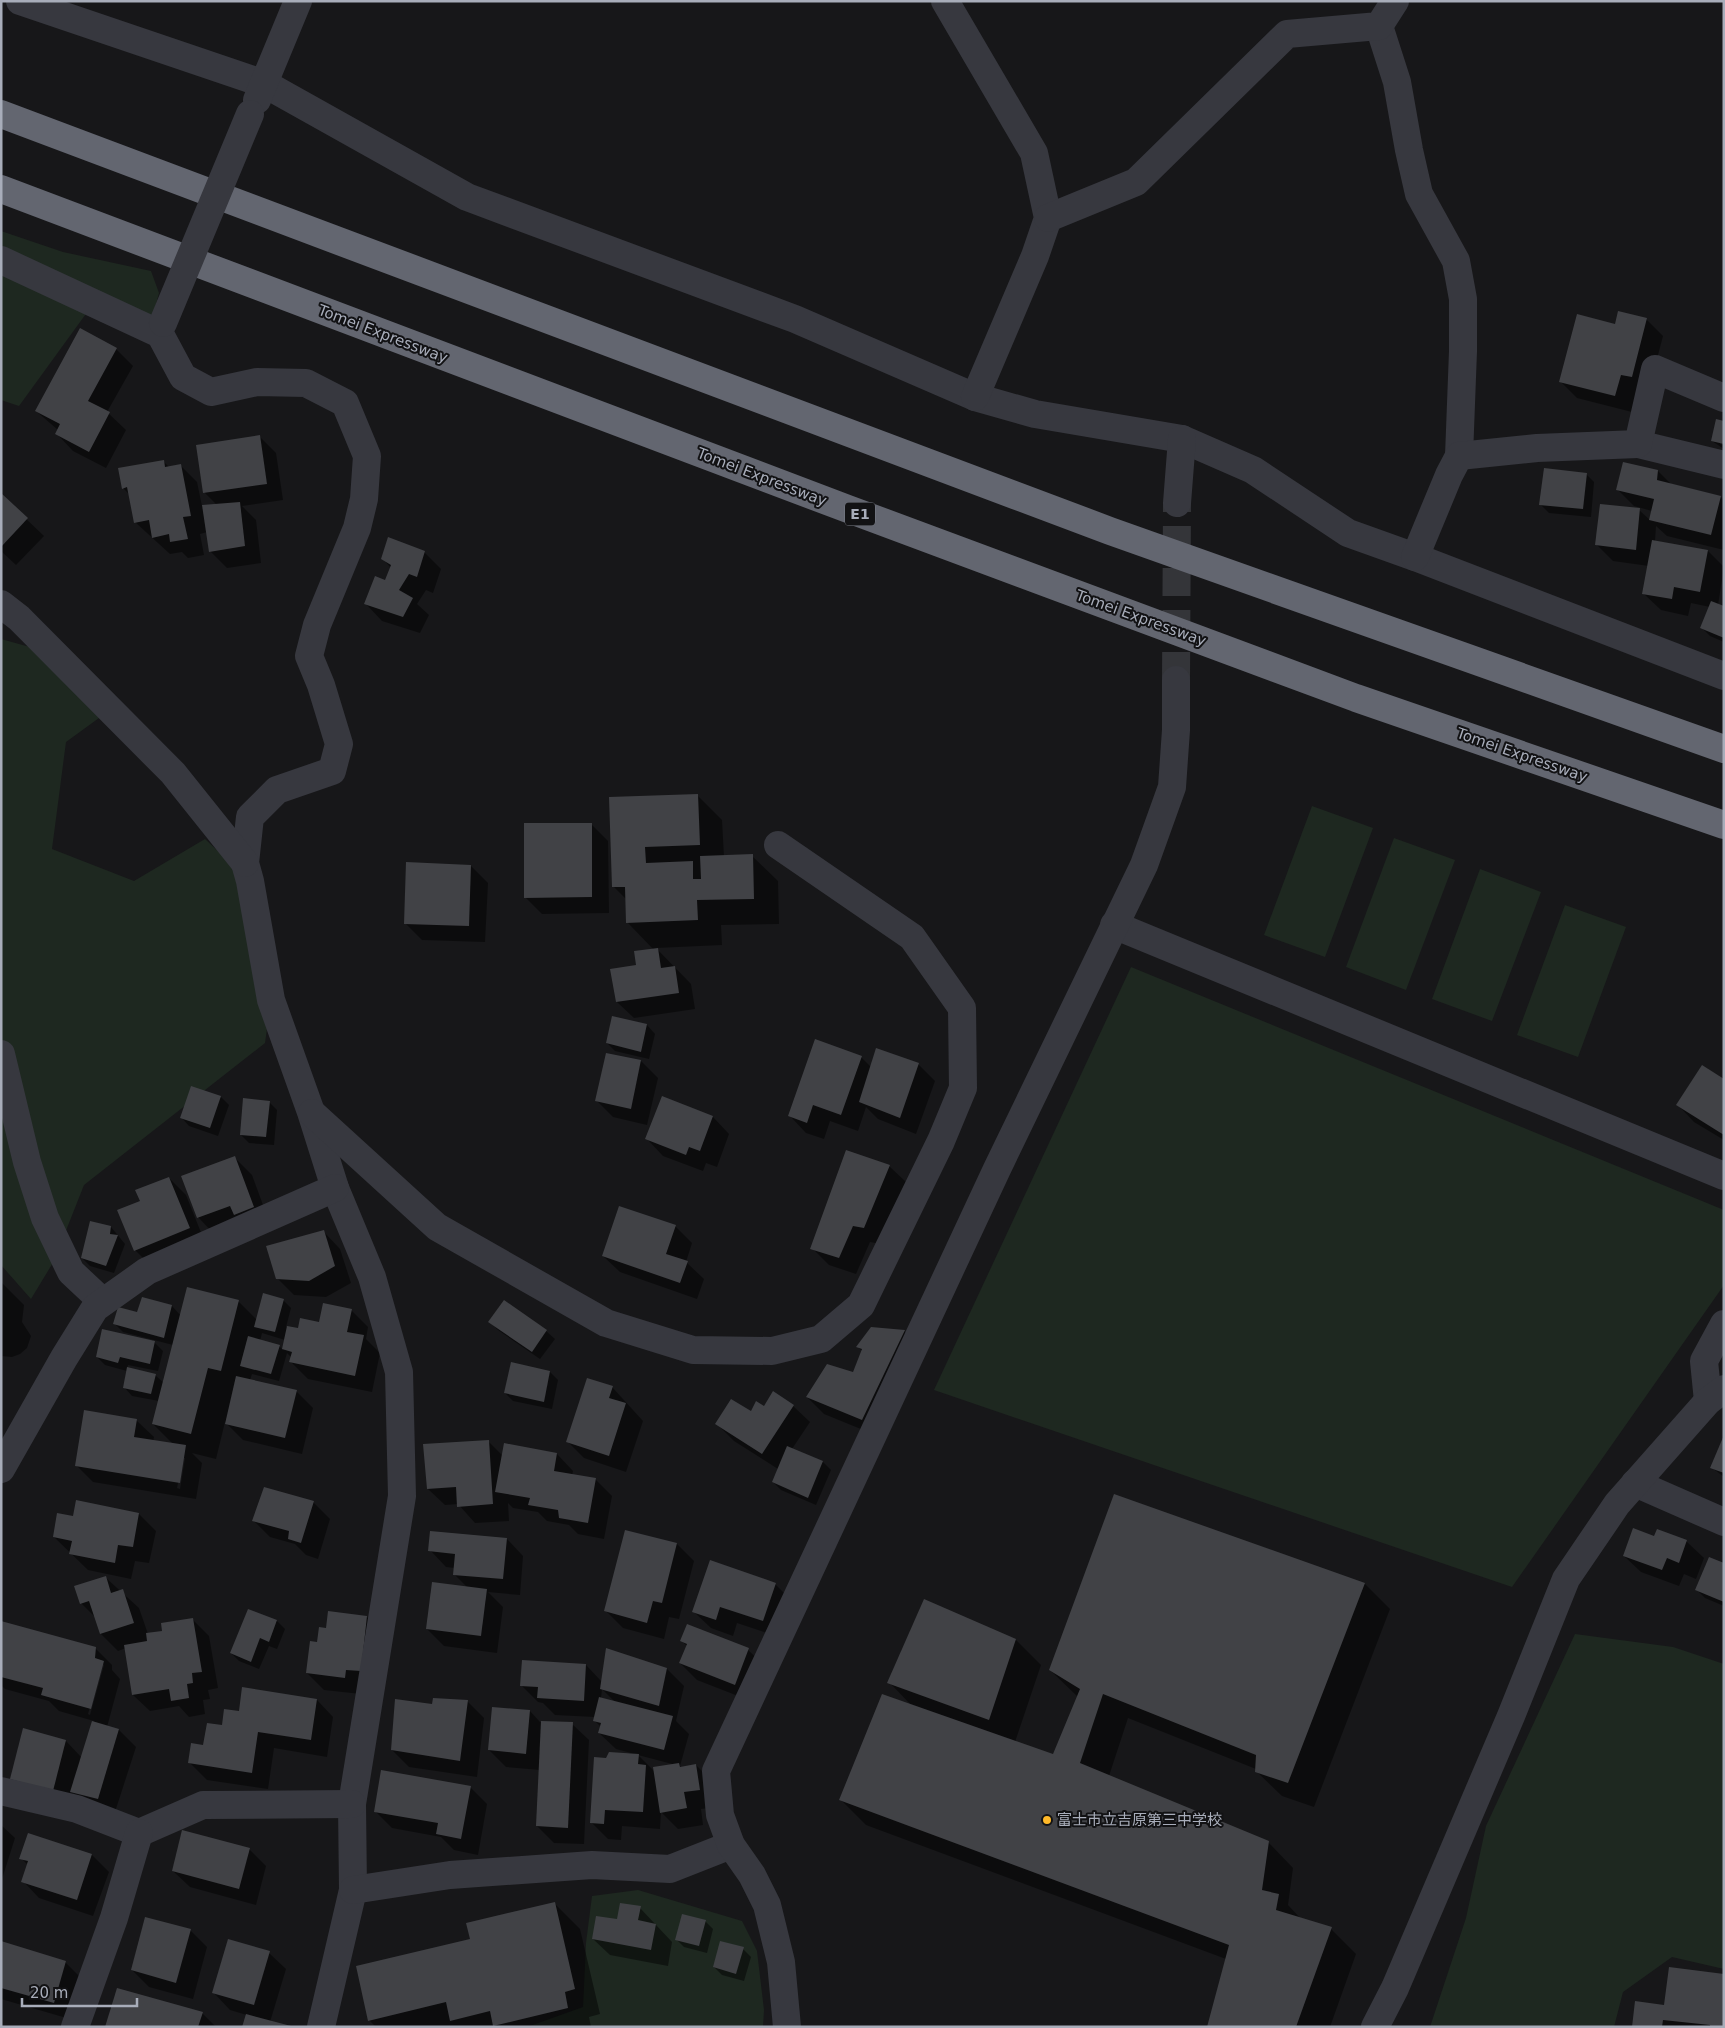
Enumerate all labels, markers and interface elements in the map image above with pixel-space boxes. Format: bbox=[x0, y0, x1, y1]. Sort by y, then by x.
street label: Tomei Expressway bbox=[315, 301, 451, 367]
street label: Tomei Expressway bbox=[694, 444, 830, 510]
road number: E1 bbox=[845, 502, 875, 526]
street label: Tomei Expressway bbox=[1072, 586, 1209, 650]
street label: Tomei Expressway bbox=[1453, 724, 1590, 786]
place label: 富士市立吉原第三中学校 bbox=[1057, 1811, 1222, 1829]
marker: 富士市立吉原第三中学校 bbox=[1041, 1814, 1053, 1826]
scale bar bbox=[22, 1976, 138, 2008]
text: 20 m bbox=[30, 1984, 68, 2002]

